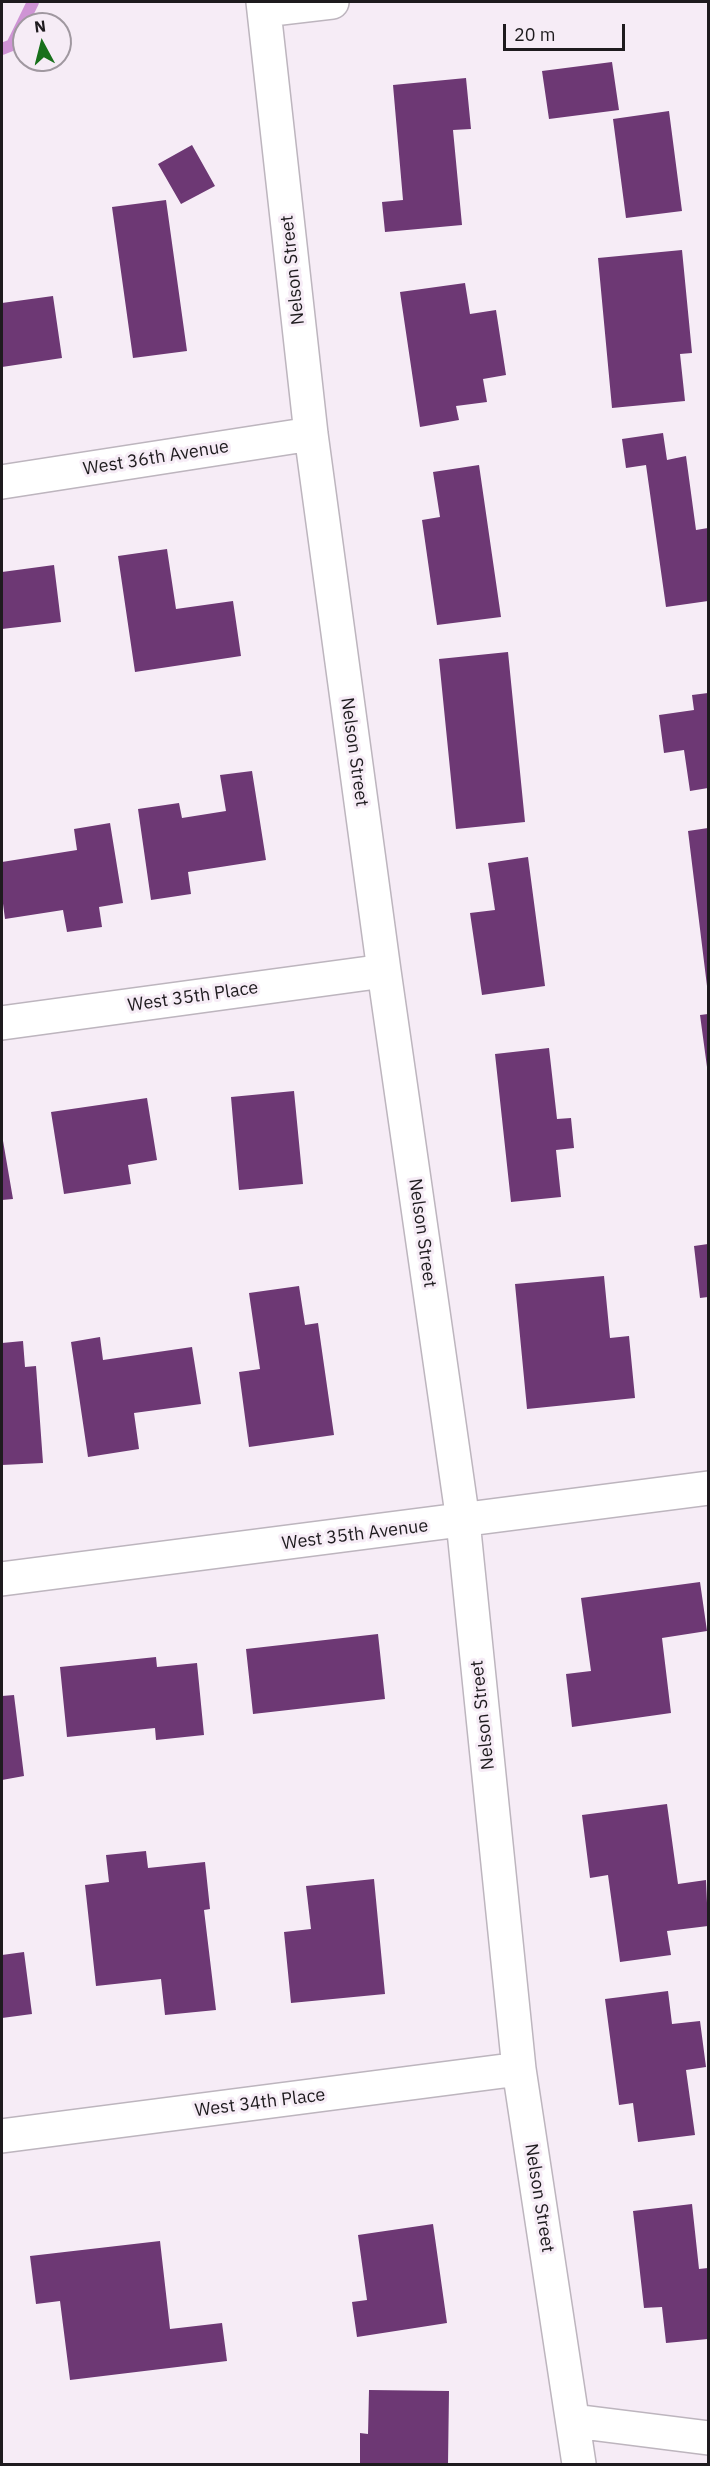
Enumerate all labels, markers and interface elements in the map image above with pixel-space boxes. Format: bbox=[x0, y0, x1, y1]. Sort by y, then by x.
north arrow bbox=[12, 12, 72, 72]
scale bar bbox=[506, 12, 628, 50]
text: N bbox=[33, 15, 47, 37]
text: 20 m bbox=[514, 23, 556, 46]
street label: Nelson Street bbox=[276, 214, 310, 326]
street label: West 36th Avenue bbox=[82, 436, 230, 480]
street label: Nelson Street bbox=[336, 696, 372, 808]
street label: West 35th Place bbox=[126, 977, 260, 1017]
street label: Nelson Street bbox=[404, 1177, 440, 1289]
street label: West 35th Avenue bbox=[281, 1515, 429, 1555]
street label: Nelson Street bbox=[466, 1659, 500, 1771]
street label: West 34th Place bbox=[193, 2084, 327, 2122]
street label: Nelson Street bbox=[520, 2142, 558, 2254]

